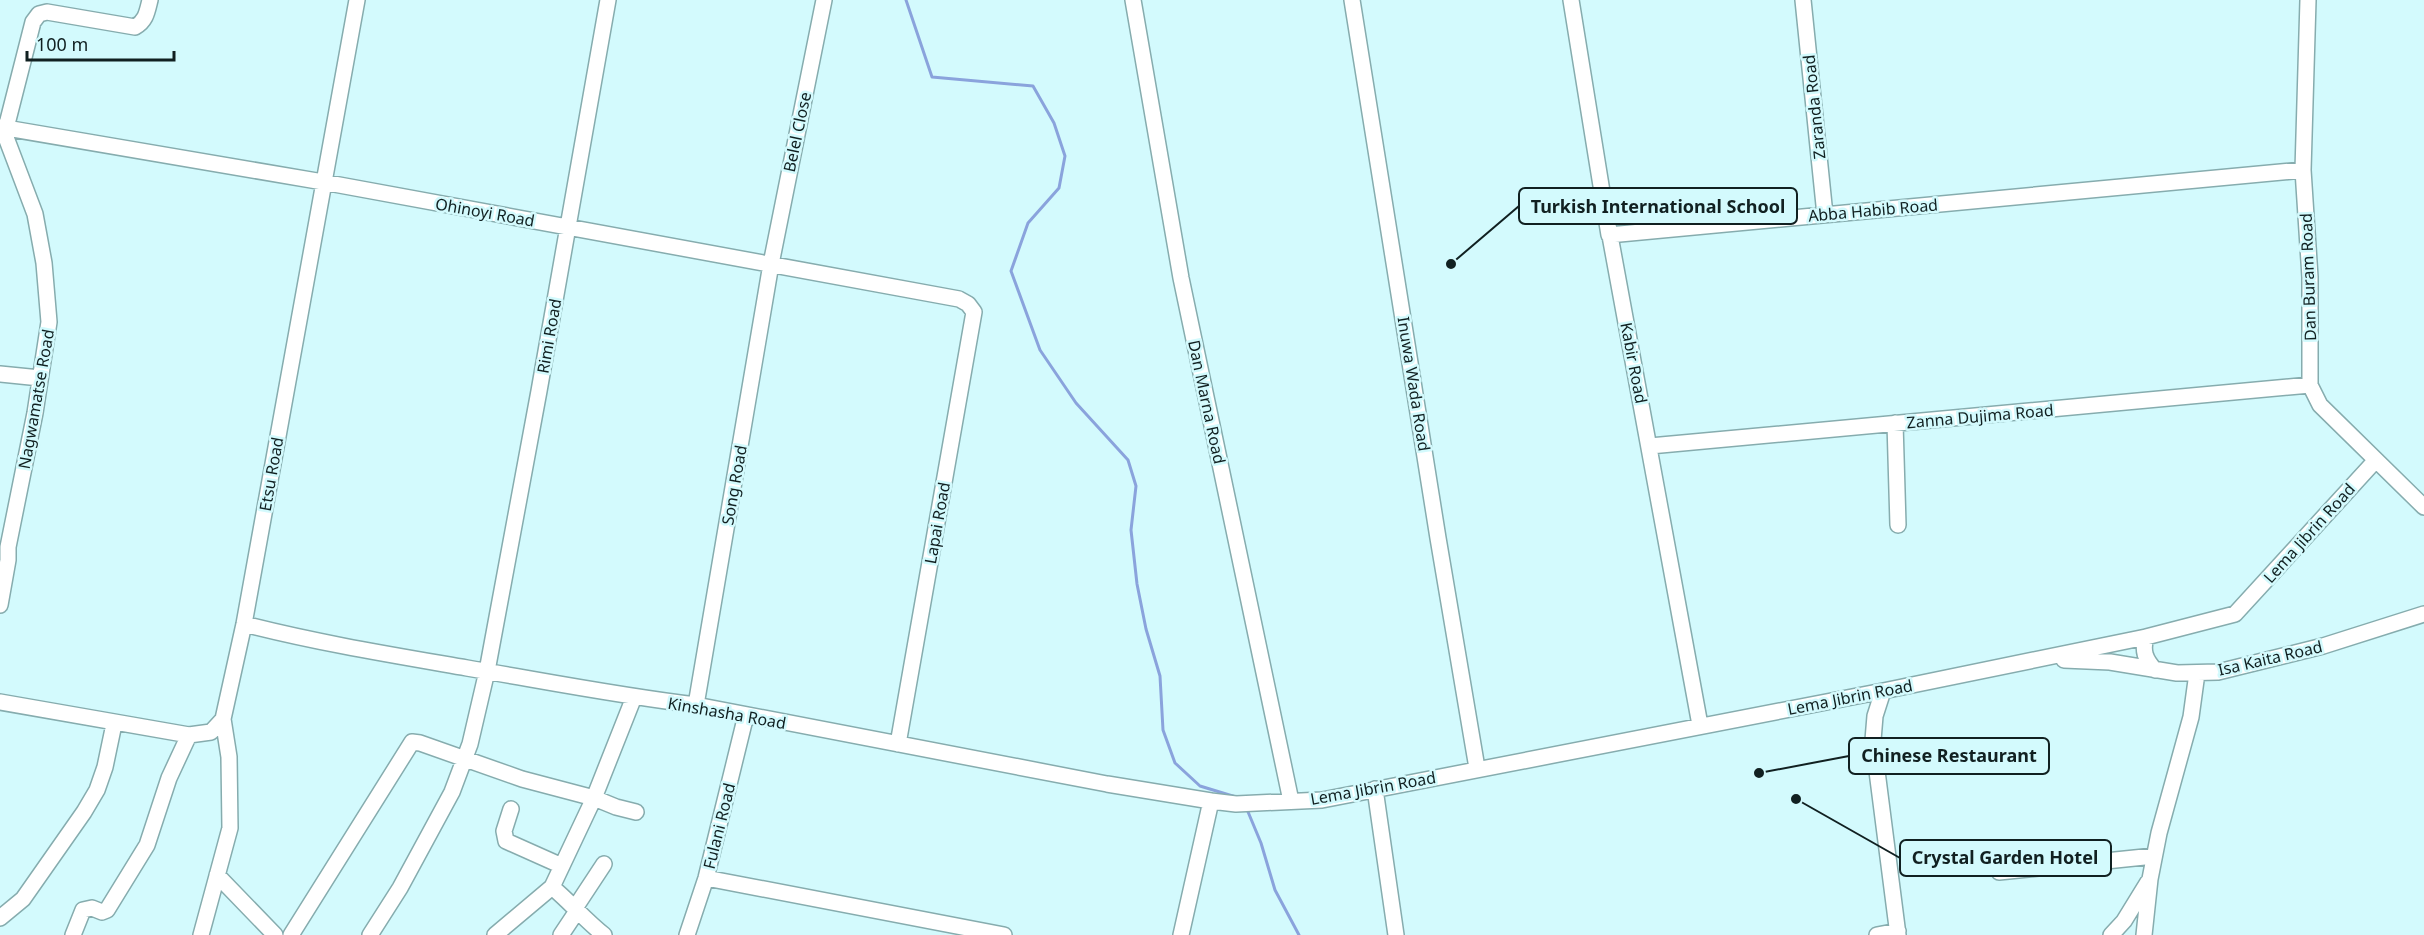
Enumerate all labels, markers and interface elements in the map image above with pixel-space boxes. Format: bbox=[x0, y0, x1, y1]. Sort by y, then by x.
scale bar bbox=[27, 24, 174, 62]
text: 100 m bbox=[36, 32, 88, 56]
street label: Zaranda Road bbox=[1798, 54, 1830, 160]
street label: Belel Close bbox=[778, 90, 816, 174]
callout: Turkish International School bbox=[1519, 188, 1797, 224]
street label: Ohinoyi Road bbox=[434, 192, 536, 232]
street label: Abba Habib Road bbox=[1807, 193, 1939, 227]
text: Turkish International School bbox=[1531, 194, 1785, 218]
street label: Dan Buram Road bbox=[2295, 213, 2321, 341]
street label: Rimi Road bbox=[532, 297, 566, 375]
street label: Inuwa Wada Road bbox=[1393, 315, 1435, 453]
street label: Kabir Road bbox=[1615, 321, 1653, 405]
street label: Nagwamatse Road bbox=[13, 327, 59, 471]
street label: Dan Marna Road bbox=[1183, 338, 1231, 466]
street label: Zanna Dujima Road bbox=[1906, 399, 2054, 433]
street label: Etsu Road bbox=[254, 435, 288, 513]
street label: Song Road bbox=[716, 443, 752, 527]
street label: Lema Jibrin Road bbox=[2258, 478, 2360, 588]
street label: Lapai Road bbox=[919, 480, 955, 566]
street label: Isa Kaita Road bbox=[2216, 635, 2324, 681]
street label: Lema Jibrin Road bbox=[1786, 674, 1914, 720]
street label: Kinshasha Road bbox=[666, 692, 788, 734]
callout: Chinese Restaurant bbox=[1849, 738, 2049, 774]
text: Chinese Restaurant bbox=[1861, 743, 2037, 767]
street label: Lema Jibrin Road bbox=[1309, 766, 1437, 810]
street label: Fulani Road bbox=[698, 781, 740, 871]
callout: Crystal Garden Hotel bbox=[1900, 840, 2111, 876]
text: Crystal Garden Hotel bbox=[1912, 845, 2098, 869]

